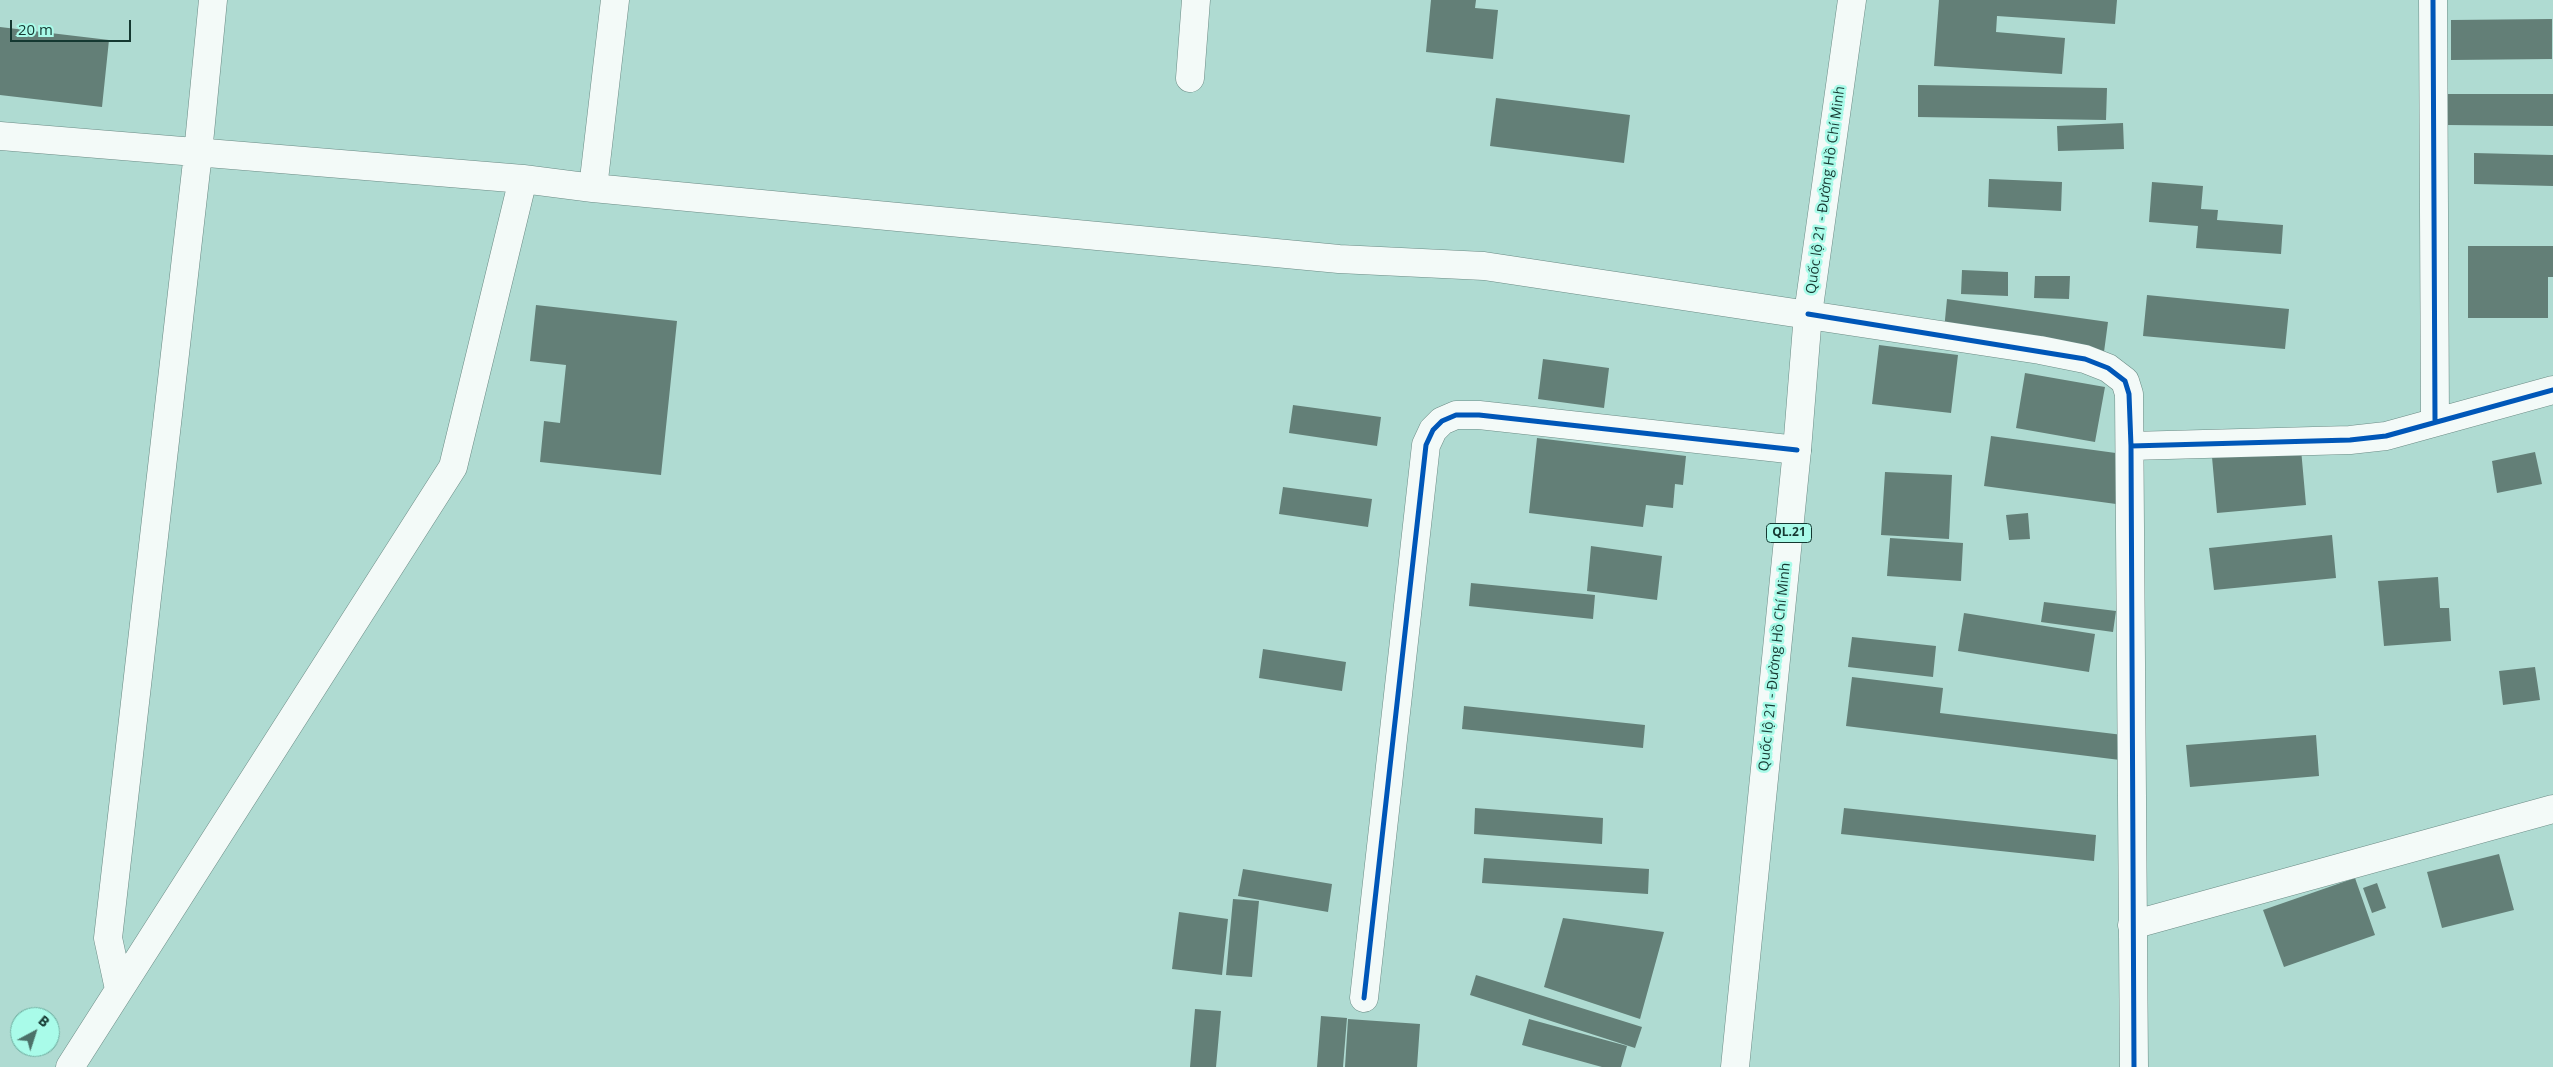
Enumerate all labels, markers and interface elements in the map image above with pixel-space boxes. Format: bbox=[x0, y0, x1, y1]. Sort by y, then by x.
scale bar bbox=[12, 10, 134, 42]
text: 20 m bbox=[18, 19, 53, 39]
street label: Quốc lộ 21 - Đường Hồ Chí Minh bbox=[1803, 85, 1849, 295]
road number: QL.21 bbox=[1766, 524, 1812, 542]
street label: Quốc lộ 21 - Đường Hồ Chí Minh bbox=[1756, 562, 1794, 772]
north arrow bbox=[10, 1007, 60, 1057]
text: B bbox=[35, 1011, 54, 1031]

